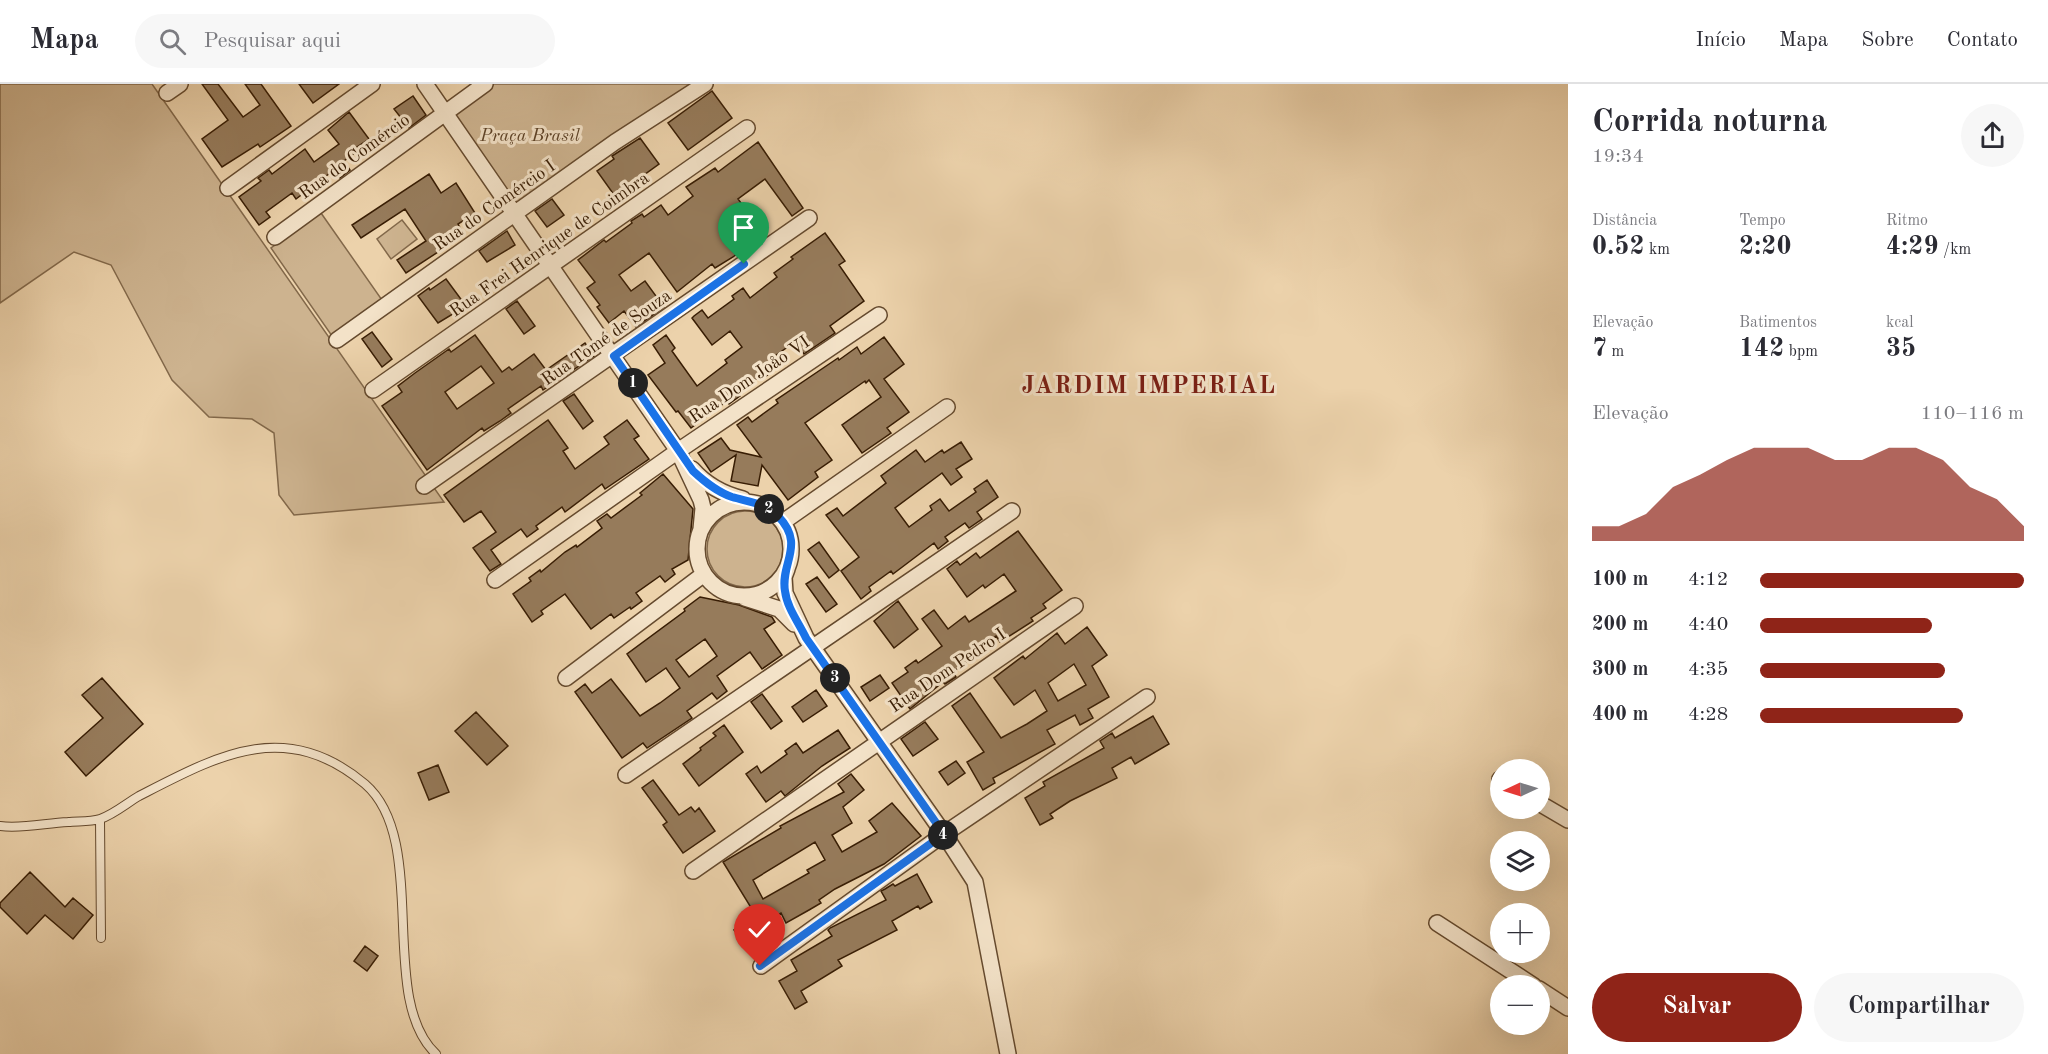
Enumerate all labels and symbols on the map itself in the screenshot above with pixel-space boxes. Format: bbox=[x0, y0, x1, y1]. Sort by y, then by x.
street label: Rua do Comércio bbox=[296, 111, 413, 203]
park label: Praça Brasil bbox=[479, 127, 581, 145]
street label: Rua do Comércio I bbox=[430, 157, 559, 255]
street label: Rua Frei Henrique de Coimbra bbox=[447, 169, 653, 321]
pin bbox=[718, 202, 769, 264]
street label: Rua Tomé de Souza bbox=[538, 286, 675, 389]
street label: Rua Dom Joåo VI bbox=[686, 333, 813, 427]
pin: 1 bbox=[618, 368, 648, 398]
district label: JARDIM IMPERIAL bbox=[1022, 375, 1276, 399]
pin: 2 bbox=[754, 494, 784, 524]
street label: Rua Dom Pedro I bbox=[886, 625, 1009, 716]
pin: 3 bbox=[820, 663, 850, 693]
north arrow bbox=[1490, 759, 1550, 819]
pin: 4 bbox=[928, 820, 958, 850]
pin bbox=[734, 904, 785, 966]

